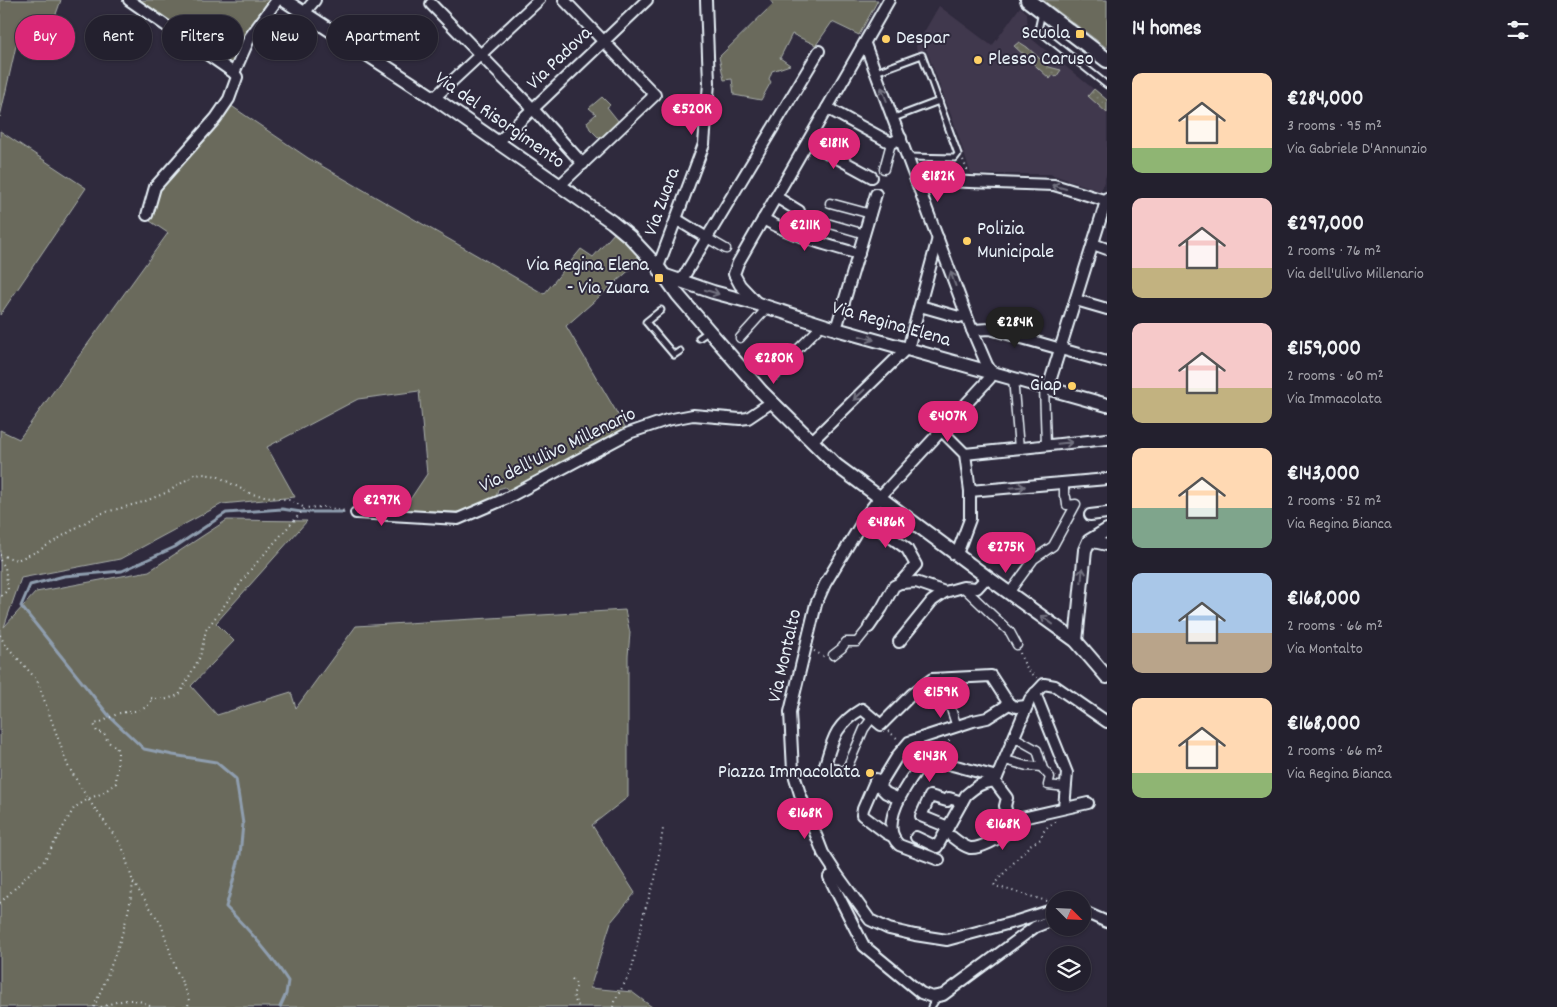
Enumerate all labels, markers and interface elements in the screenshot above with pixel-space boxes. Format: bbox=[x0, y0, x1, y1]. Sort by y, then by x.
chip: Buy bbox=[15, 15, 75, 60]
chip: Rent bbox=[85, 15, 152, 60]
chip: Filters bbox=[162, 15, 243, 60]
chip: New bbox=[253, 15, 317, 60]
chip: Apartment bbox=[327, 15, 438, 60]
text: 14 homes bbox=[1132, 15, 1202, 45]
icon: filters bbox=[1504, 16, 1532, 44]
street label: Via Padova bbox=[521, 20, 600, 97]
place label: Scuola bbox=[1021, 20, 1071, 48]
place label: Despar bbox=[896, 25, 950, 53]
marker: Scuola bbox=[1074, 28, 1086, 40]
marker: Despar bbox=[880, 33, 892, 45]
place label: Plesso Caruso bbox=[988, 46, 1094, 74]
marker: Plesso Caruso bbox=[972, 54, 984, 66]
street label: Via del Risorgimento bbox=[428, 66, 570, 177]
text: €284,000 bbox=[1287, 85, 1363, 115]
one-way arrow bbox=[879, 87, 889, 102]
icon: home bbox=[1172, 93, 1232, 153]
pin: €520K bbox=[657, 94, 727, 136]
text: €520K bbox=[672, 98, 712, 121]
text: 3 rooms · 95 m² bbox=[1287, 115, 1382, 138]
pin: €181K bbox=[799, 128, 869, 170]
text: €181K bbox=[819, 132, 849, 155]
text: Via Gabriele D'Annunzio bbox=[1287, 138, 1427, 161]
pin: €182K bbox=[903, 160, 973, 203]
street label: Via Zuara bbox=[638, 163, 688, 240]
text: €182K bbox=[921, 165, 955, 188]
one-way arrow bbox=[1052, 182, 1068, 191]
pin: €211K bbox=[770, 210, 840, 252]
text: €297,000 bbox=[1287, 210, 1364, 240]
text: €211K bbox=[790, 214, 820, 237]
place label: Polizia Municipale bbox=[977, 216, 1054, 267]
icon: home bbox=[1172, 218, 1232, 278]
marker: Polizia Municipale bbox=[961, 235, 973, 247]
text: 2 rooms · 76 m² bbox=[1287, 240, 1381, 263]
place label: Via Regina Elena - Via Zuara bbox=[526, 252, 650, 303]
text: Via dell'Ulivo Millenario bbox=[1287, 263, 1424, 286]
marker: Via Regina Elena - Via Zuara bbox=[653, 272, 665, 284]
one-way arrow bbox=[948, 272, 957, 288]
one-way arrow bbox=[703, 287, 719, 297]
street label: Via Regina Elena bbox=[828, 295, 954, 356]
pin: €284K bbox=[980, 306, 1050, 349]
text: €284K bbox=[997, 311, 1033, 334]
one-way arrow bbox=[859, 334, 875, 343]
text: €159,000 bbox=[1287, 335, 1361, 365]
pin: €280K bbox=[739, 342, 809, 385]
icon: home bbox=[1172, 343, 1232, 403]
text: €280K bbox=[755, 347, 793, 370]
text: 2 rooms · 60 m² bbox=[1287, 365, 1384, 388]
place label: Giap bbox=[1030, 372, 1062, 400]
marker: Giap bbox=[1066, 380, 1078, 392]
text: Via Immacolata bbox=[1287, 388, 1382, 411]
one-way arrow bbox=[853, 389, 865, 401]
pin: €407K bbox=[913, 400, 983, 443]
street label: Via dell'Ulivo Millenario bbox=[475, 401, 641, 501]
text: €407K bbox=[929, 405, 967, 428]
one-way arrow bbox=[1057, 438, 1073, 448]
text: €143,000 bbox=[1287, 460, 1360, 490]
icon: home bbox=[1172, 468, 1232, 528]
one-way arrow bbox=[1010, 482, 1026, 492]
pin: €297K bbox=[347, 484, 417, 527]
text: €297K bbox=[364, 489, 400, 512]
text: 2 rooms · 52 m² bbox=[1287, 490, 1381, 513]
pin: €486K bbox=[851, 506, 921, 549]
text: €486K bbox=[867, 511, 905, 534]
text: Via Regina Bianca bbox=[1287, 513, 1391, 536]
pin: €275K bbox=[971, 532, 1041, 574]
text: €275K bbox=[988, 536, 1024, 559]
one-way arrow bbox=[1078, 567, 1087, 583]
text: €168,000 bbox=[1287, 585, 1360, 615]
icon: home bbox=[1172, 593, 1232, 653]
street label: Via Montalto bbox=[762, 607, 810, 705]
one-way arrow bbox=[1041, 614, 1054, 625]
text: 2 rooms · 66 m² bbox=[1287, 615, 1383, 638]
text: Via Montalto bbox=[1287, 638, 1363, 661]
pin: €159K bbox=[906, 676, 976, 719]
text: €159K bbox=[924, 681, 958, 704]
text: €168,000 bbox=[1287, 710, 1360, 740]
icon: home bbox=[1172, 718, 1232, 778]
pin: €143K bbox=[895, 740, 965, 783]
text: 2 rooms · 66 m² bbox=[1287, 740, 1383, 763]
text: €143K bbox=[913, 745, 947, 768]
place label: Piazza Immacolata bbox=[718, 759, 861, 787]
text: Via Regina Bianca bbox=[1287, 763, 1391, 786]
marker: Piazza Immacolata bbox=[864, 767, 876, 779]
pin: €168K bbox=[770, 798, 840, 840]
text: €168K bbox=[788, 802, 822, 825]
pin: €168K bbox=[968, 808, 1038, 851]
text: €168K bbox=[986, 813, 1020, 836]
north arrow bbox=[1046, 891, 1091, 936]
map controls bbox=[1046, 891, 1091, 991]
button: layers bbox=[1046, 946, 1091, 991]

